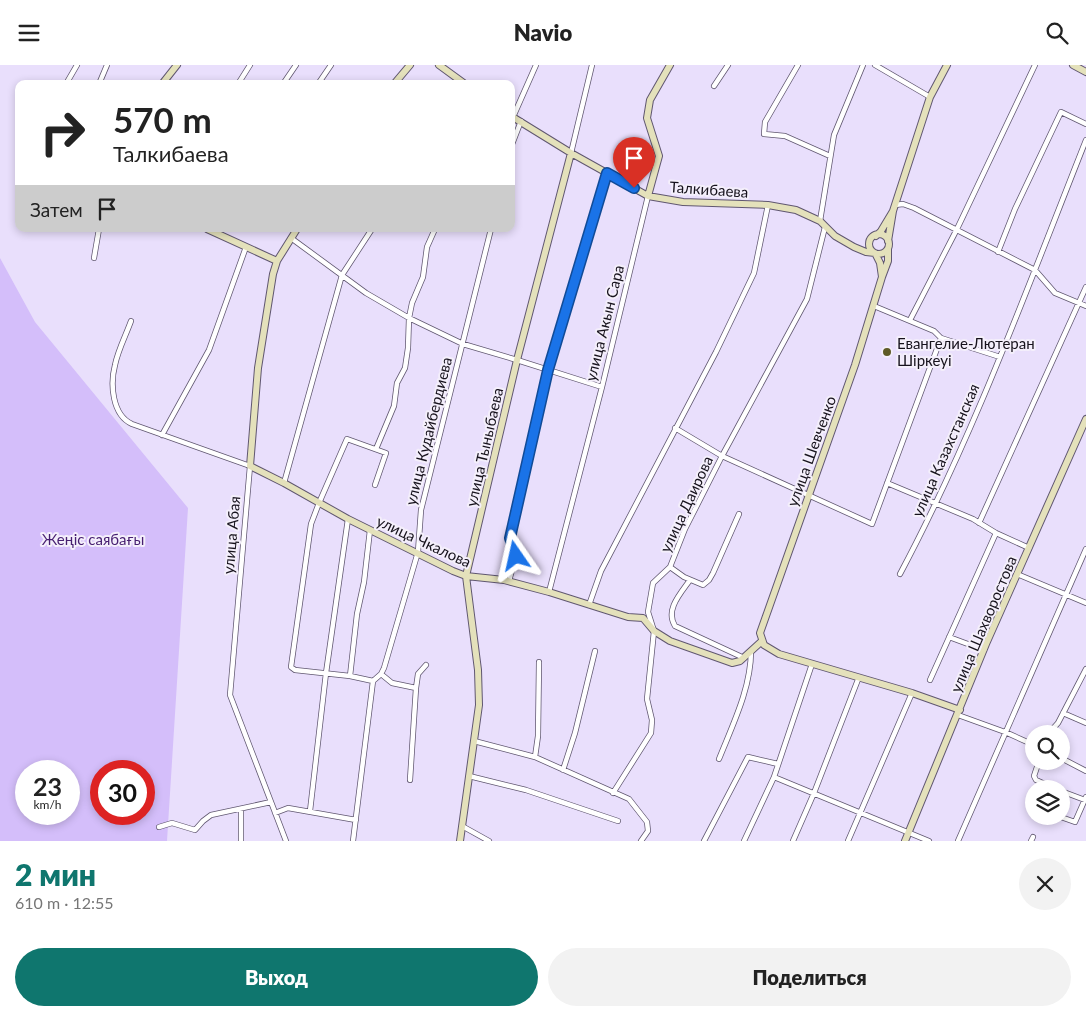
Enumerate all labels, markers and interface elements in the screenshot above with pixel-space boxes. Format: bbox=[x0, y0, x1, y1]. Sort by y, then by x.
icon: menu bbox=[15, 19, 43, 47]
text: Navio bbox=[514, 19, 572, 46]
icon: search bbox=[1043, 19, 1071, 47]
text: 570 m bbox=[113, 98, 212, 140]
icon: right bbox=[30, 100, 95, 165]
pin bbox=[613, 137, 655, 188]
text: Талкибаева bbox=[113, 140, 229, 167]
icon: arrive bbox=[620, 144, 648, 172]
street label: Талкибаева bbox=[669, 177, 749, 201]
icon: arrive bbox=[93, 195, 121, 223]
text: Затем bbox=[30, 198, 83, 221]
street label: улица Акын Сара bbox=[581, 263, 627, 383]
place label: Евангелие-Лютеран Шіркеуі bbox=[897, 334, 1035, 369]
marker: Евангелие-Лютеран Шіркеуі bbox=[881, 346, 893, 358]
street label: улица Кудайбердиева bbox=[401, 355, 455, 507]
street label: улица Казахстанская bbox=[908, 381, 982, 519]
street label: улица Тыныбаева bbox=[462, 386, 506, 508]
street label: улица Шевченко bbox=[783, 393, 839, 509]
street label: улица Даирова bbox=[656, 453, 716, 555]
street label: улица Абая bbox=[219, 495, 243, 575]
street label: улица Чкалова bbox=[374, 511, 474, 571]
position arrow bbox=[489, 529, 541, 581]
park label: Жеңіс саябағы bbox=[42, 530, 144, 548]
street label: улица Шахворостова bbox=[946, 553, 1020, 695]
map controls bbox=[1025, 725, 1070, 825]
button: search bbox=[1025, 725, 1070, 770]
speed limit sign: 30 bbox=[90, 760, 155, 825]
text: 23 bbox=[33, 771, 62, 801]
button: layers bbox=[1025, 780, 1070, 825]
text: km/h bbox=[33, 797, 62, 812]
text: 2 мин bbox=[15, 856, 96, 892]
button: close bbox=[1019, 858, 1071, 910]
text: 610 m · 12:55 bbox=[15, 893, 114, 912]
button: Выход bbox=[15, 948, 538, 1006]
button: Поделиться bbox=[548, 948, 1071, 1006]

